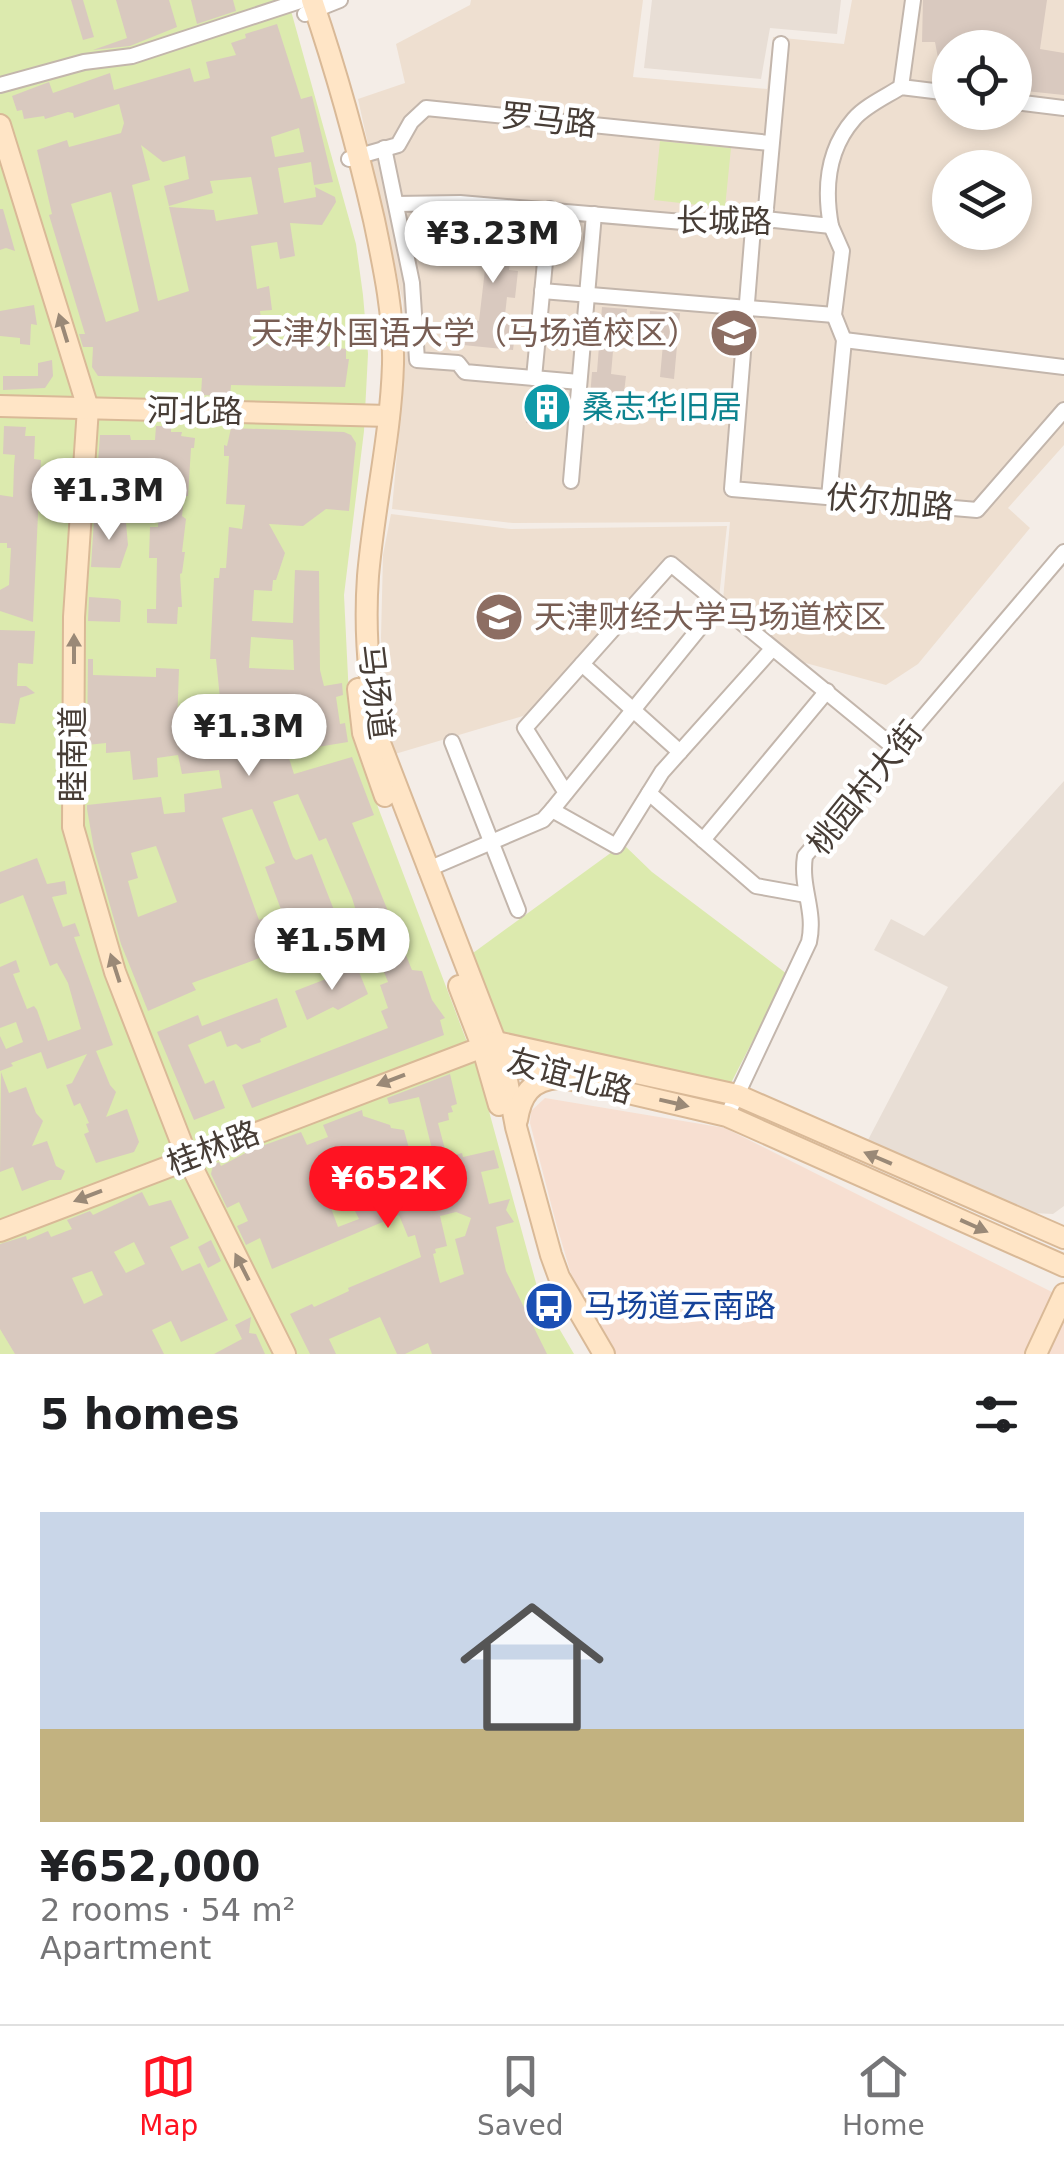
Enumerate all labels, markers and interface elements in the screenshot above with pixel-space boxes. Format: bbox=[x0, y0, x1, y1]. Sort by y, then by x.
map controls bbox=[932, 30, 1032, 250]
button: locate bbox=[932, 30, 1032, 130]
street label: 罗马路 bbox=[499, 96, 599, 144]
button: layers bbox=[932, 150, 1032, 250]
pin: ¥3.23M bbox=[412, 201, 574, 286]
street label: 长城路 bbox=[676, 201, 772, 241]
text: ¥3.23M bbox=[426, 214, 560, 252]
school or university icon: 天津外国语大学（马场道校区） bbox=[708, 307, 760, 359]
one-way arrow bbox=[55, 313, 70, 343]
place label: 天津外国语大学（马场道校区） bbox=[251, 314, 699, 352]
building icon: 桑志华旧居 bbox=[521, 381, 573, 433]
place label: 桑志华旧居 bbox=[582, 388, 742, 426]
street label: 河北路 bbox=[147, 391, 243, 431]
pin: ¥1.3M bbox=[39, 458, 179, 543]
text: ¥1.3M bbox=[54, 471, 164, 509]
street label: 伏尔加路 bbox=[825, 477, 955, 527]
school or university icon: 天津财经大学马场道校区 bbox=[473, 591, 525, 643]
place label: 天津财经大学马场道校区 bbox=[534, 598, 886, 636]
one-way arrow bbox=[66, 633, 82, 665]
street label: 马场道 bbox=[351, 642, 401, 742]
pin: ¥1.3M bbox=[179, 694, 319, 779]
street label: 睦南道 bbox=[54, 706, 92, 802]
text: ¥1.3M bbox=[194, 707, 304, 745]
street label: 桃园村大街 bbox=[800, 714, 930, 862]
pin: ¥1.5M bbox=[262, 908, 402, 993]
text: ¥1.5M bbox=[277, 921, 387, 959]
one-way arrow bbox=[106, 953, 121, 983]
street label: 友谊北路 bbox=[503, 1041, 637, 1111]
one-way arrow bbox=[376, 1073, 406, 1089]
one-way arrow bbox=[659, 1096, 690, 1111]
street label: 桂林路 bbox=[161, 1113, 265, 1183]
pin: ¥652K bbox=[318, 1146, 458, 1231]
one-way arrow bbox=[863, 1150, 893, 1166]
text: ¥652K bbox=[331, 1159, 445, 1197]
one-way arrow bbox=[72, 1189, 102, 1205]
one-way arrow bbox=[960, 1217, 989, 1234]
one-way arrow bbox=[234, 1252, 251, 1281]
bus stop icon: 马场道云南路 bbox=[523, 1280, 575, 1332]
place label: 马场道云南路 bbox=[584, 1287, 776, 1325]
icon: filters bbox=[969, 1387, 1024, 1442]
text: 5 homes bbox=[40, 1390, 240, 1439]
icon: home bbox=[442, 1577, 622, 1757]
text: ¥652,000 bbox=[40, 1842, 261, 1891]
text: 2 rooms · 54 m² bbox=[40, 1891, 295, 1929]
text: Apartment bbox=[40, 1929, 211, 1967]
tab: Map bbox=[139, 2049, 198, 2142]
tab: Saved bbox=[477, 2049, 563, 2142]
tab: Home bbox=[842, 2049, 925, 2142]

